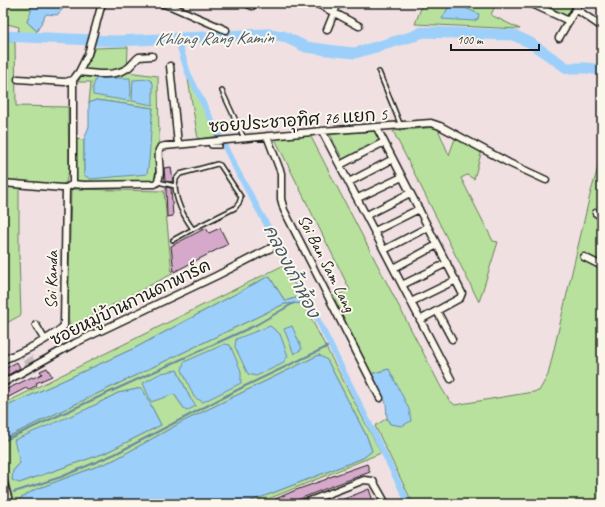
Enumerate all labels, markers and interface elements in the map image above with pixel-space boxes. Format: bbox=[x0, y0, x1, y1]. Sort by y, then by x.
water label: Khlong Rang Kamin bbox=[155, 26, 275, 50]
scale bar bbox=[451, 26, 539, 52]
text: 100 m bbox=[457, 32, 484, 48]
street label: ซอยประชาอุทิศ 76 แยก 5 bbox=[208, 104, 389, 139]
street label: Soi Ban Sam Lang bbox=[293, 211, 361, 316]
water label: คลองเก้าห้อง bbox=[259, 220, 327, 323]
street label: Soi Kanda bbox=[40, 249, 63, 309]
street label: ซอยหมู่บ้านกานดาพาร์ค bbox=[46, 254, 215, 352]

